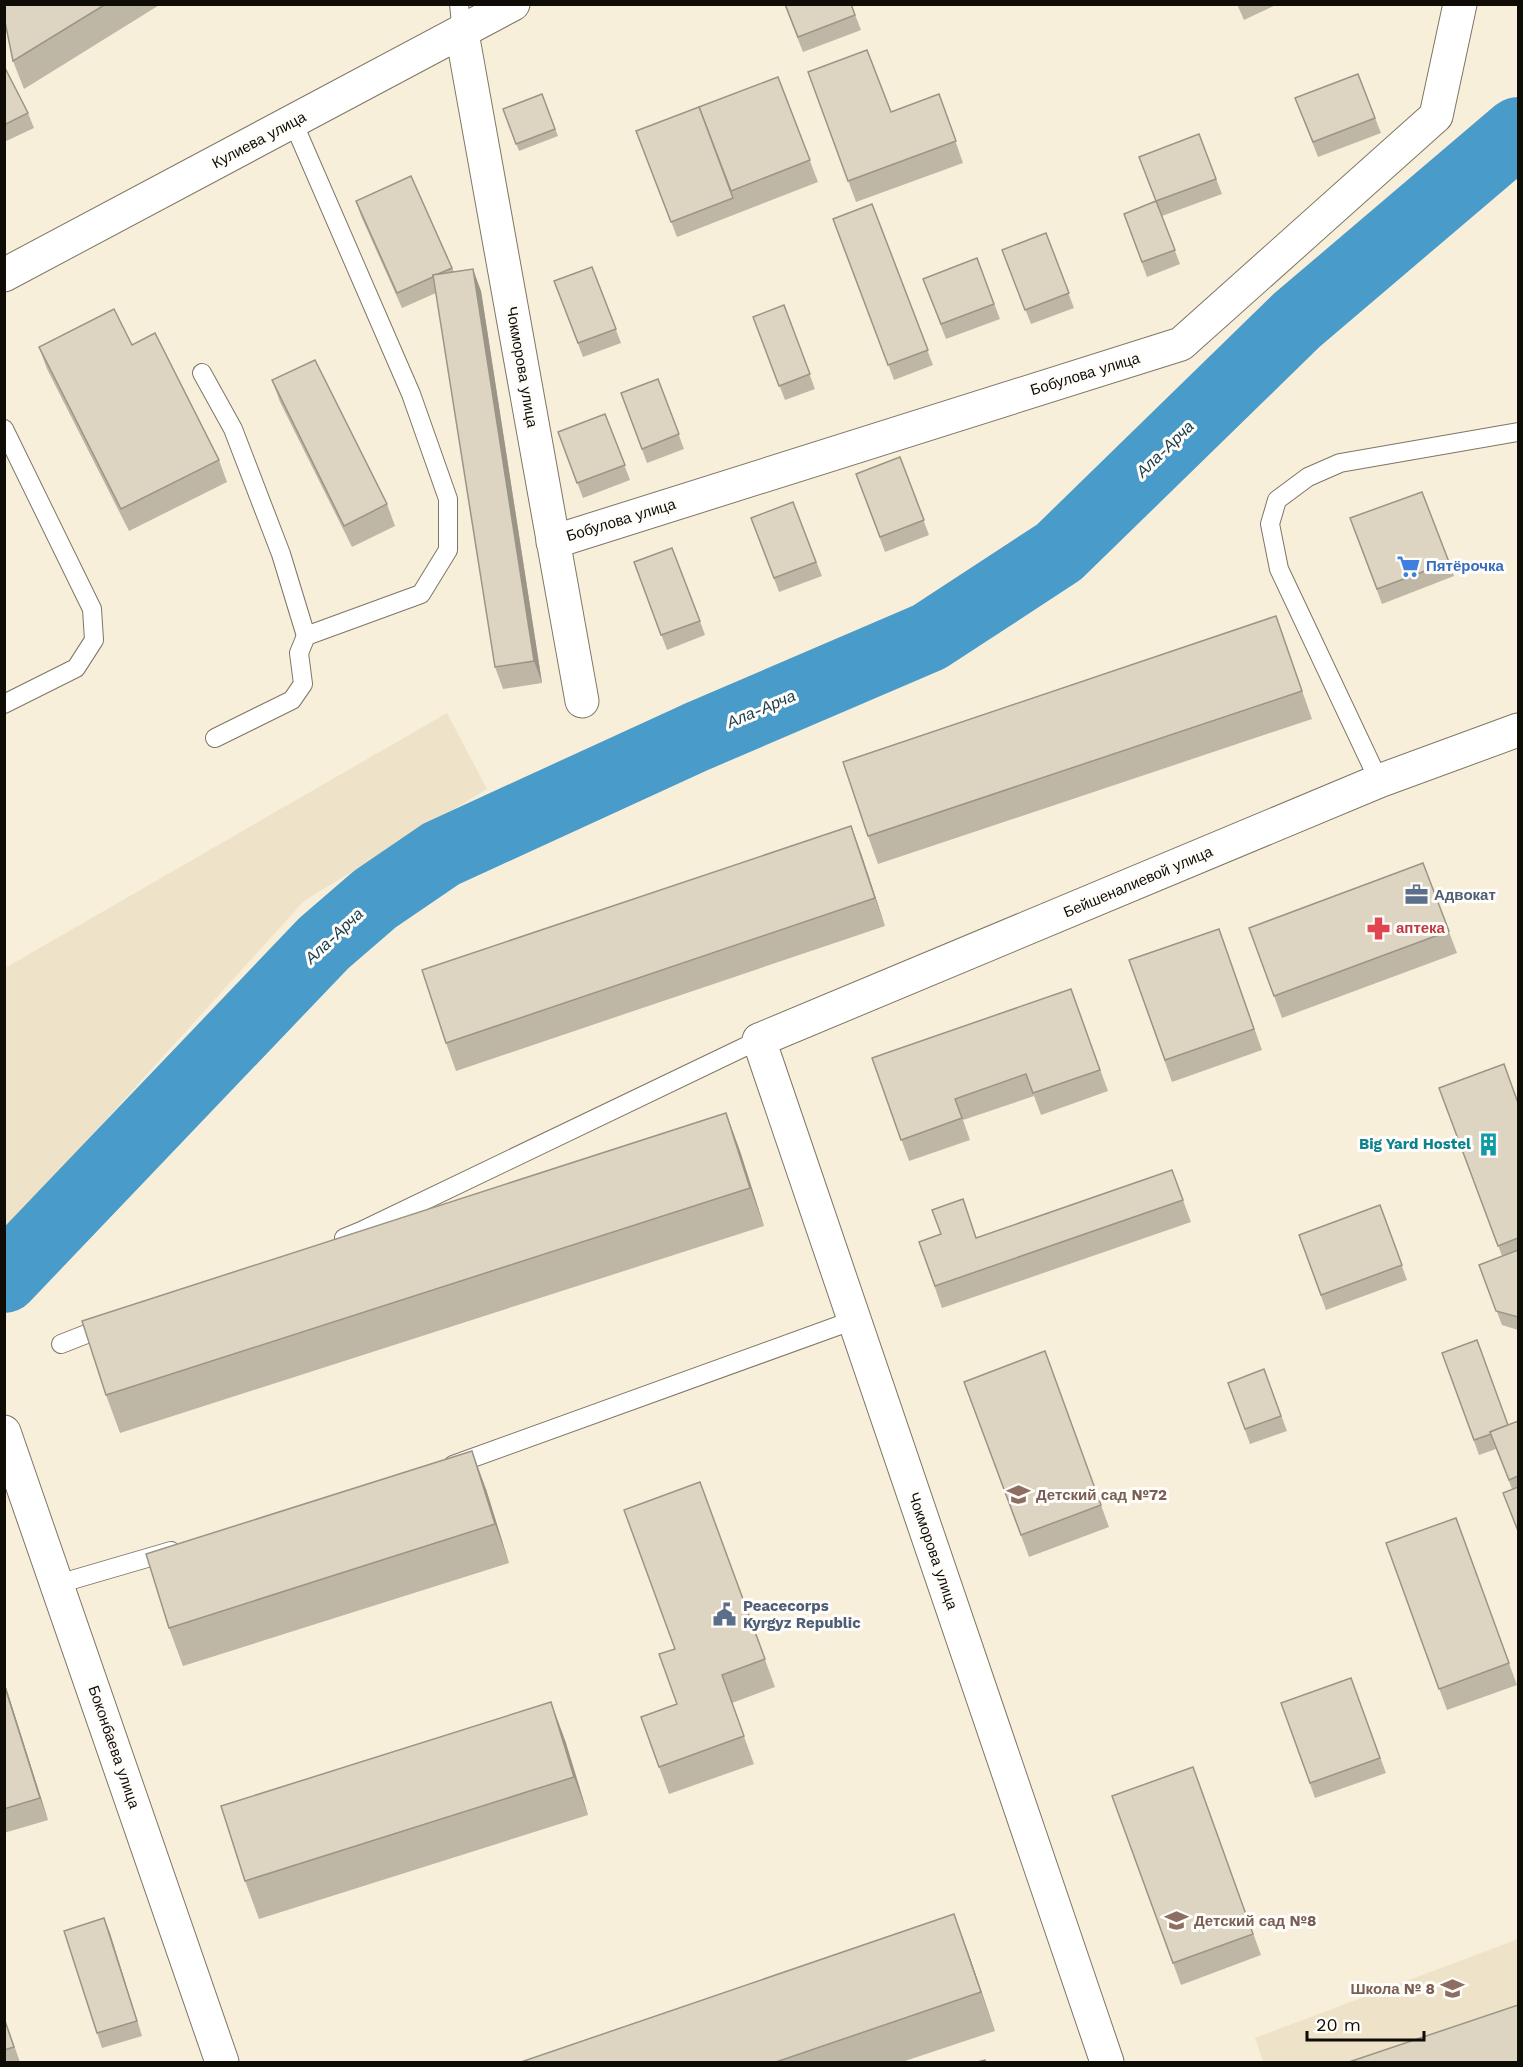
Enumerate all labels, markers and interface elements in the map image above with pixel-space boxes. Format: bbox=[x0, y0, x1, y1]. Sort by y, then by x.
street label: Кулиева улица bbox=[209, 107, 310, 172]
street label: Чокморова улица bbox=[502, 305, 542, 430]
street label: Бобулова улица bbox=[1028, 349, 1142, 399]
water label: Ала-Арча bbox=[1131, 417, 1198, 482]
street label: Бобулова улица bbox=[564, 495, 678, 545]
supermarket icon: Пятёрочка bbox=[1395, 553, 1421, 579]
place label: Пятёрочка bbox=[1426, 557, 1504, 575]
water label: Ала-Арча bbox=[723, 686, 798, 732]
street label: Бейшеналиевой улица bbox=[1061, 842, 1216, 922]
office icon: Адвокат bbox=[1403, 882, 1429, 908]
place label: Адвокат bbox=[1434, 886, 1496, 904]
water label: Ала-Арча bbox=[300, 904, 367, 968]
pharmacy icon: аптека bbox=[1365, 915, 1391, 941]
place label: аптека bbox=[1396, 919, 1446, 937]
building icon: Big Yard Hostel bbox=[1476, 1131, 1502, 1157]
place label: Big Yard Hostel bbox=[1359, 1135, 1471, 1153]
school or university icon: Детский сад №72 bbox=[1005, 1482, 1031, 1508]
place label: Детский сад №72 bbox=[1036, 1486, 1167, 1504]
street label: Чокморова улица bbox=[905, 1490, 962, 1613]
place label: Peacecorps Kyrgyz Republic bbox=[743, 1597, 861, 1632]
public building icon: Peacecorps Kyrgyz Republic bbox=[712, 1602, 738, 1628]
street label: Боконбаева улица bbox=[84, 1683, 144, 1812]
school or university icon: Детский сад №8 bbox=[1163, 1908, 1189, 1934]
place label: Детский сад №8 bbox=[1194, 1912, 1316, 1930]
school or university icon: Школа № 8 bbox=[1440, 1976, 1466, 2002]
place label: Школа № 8 bbox=[1351, 1980, 1435, 1998]
scale bar bbox=[1307, 2004, 1424, 2042]
text: 20 m bbox=[1316, 2014, 1361, 2035]

